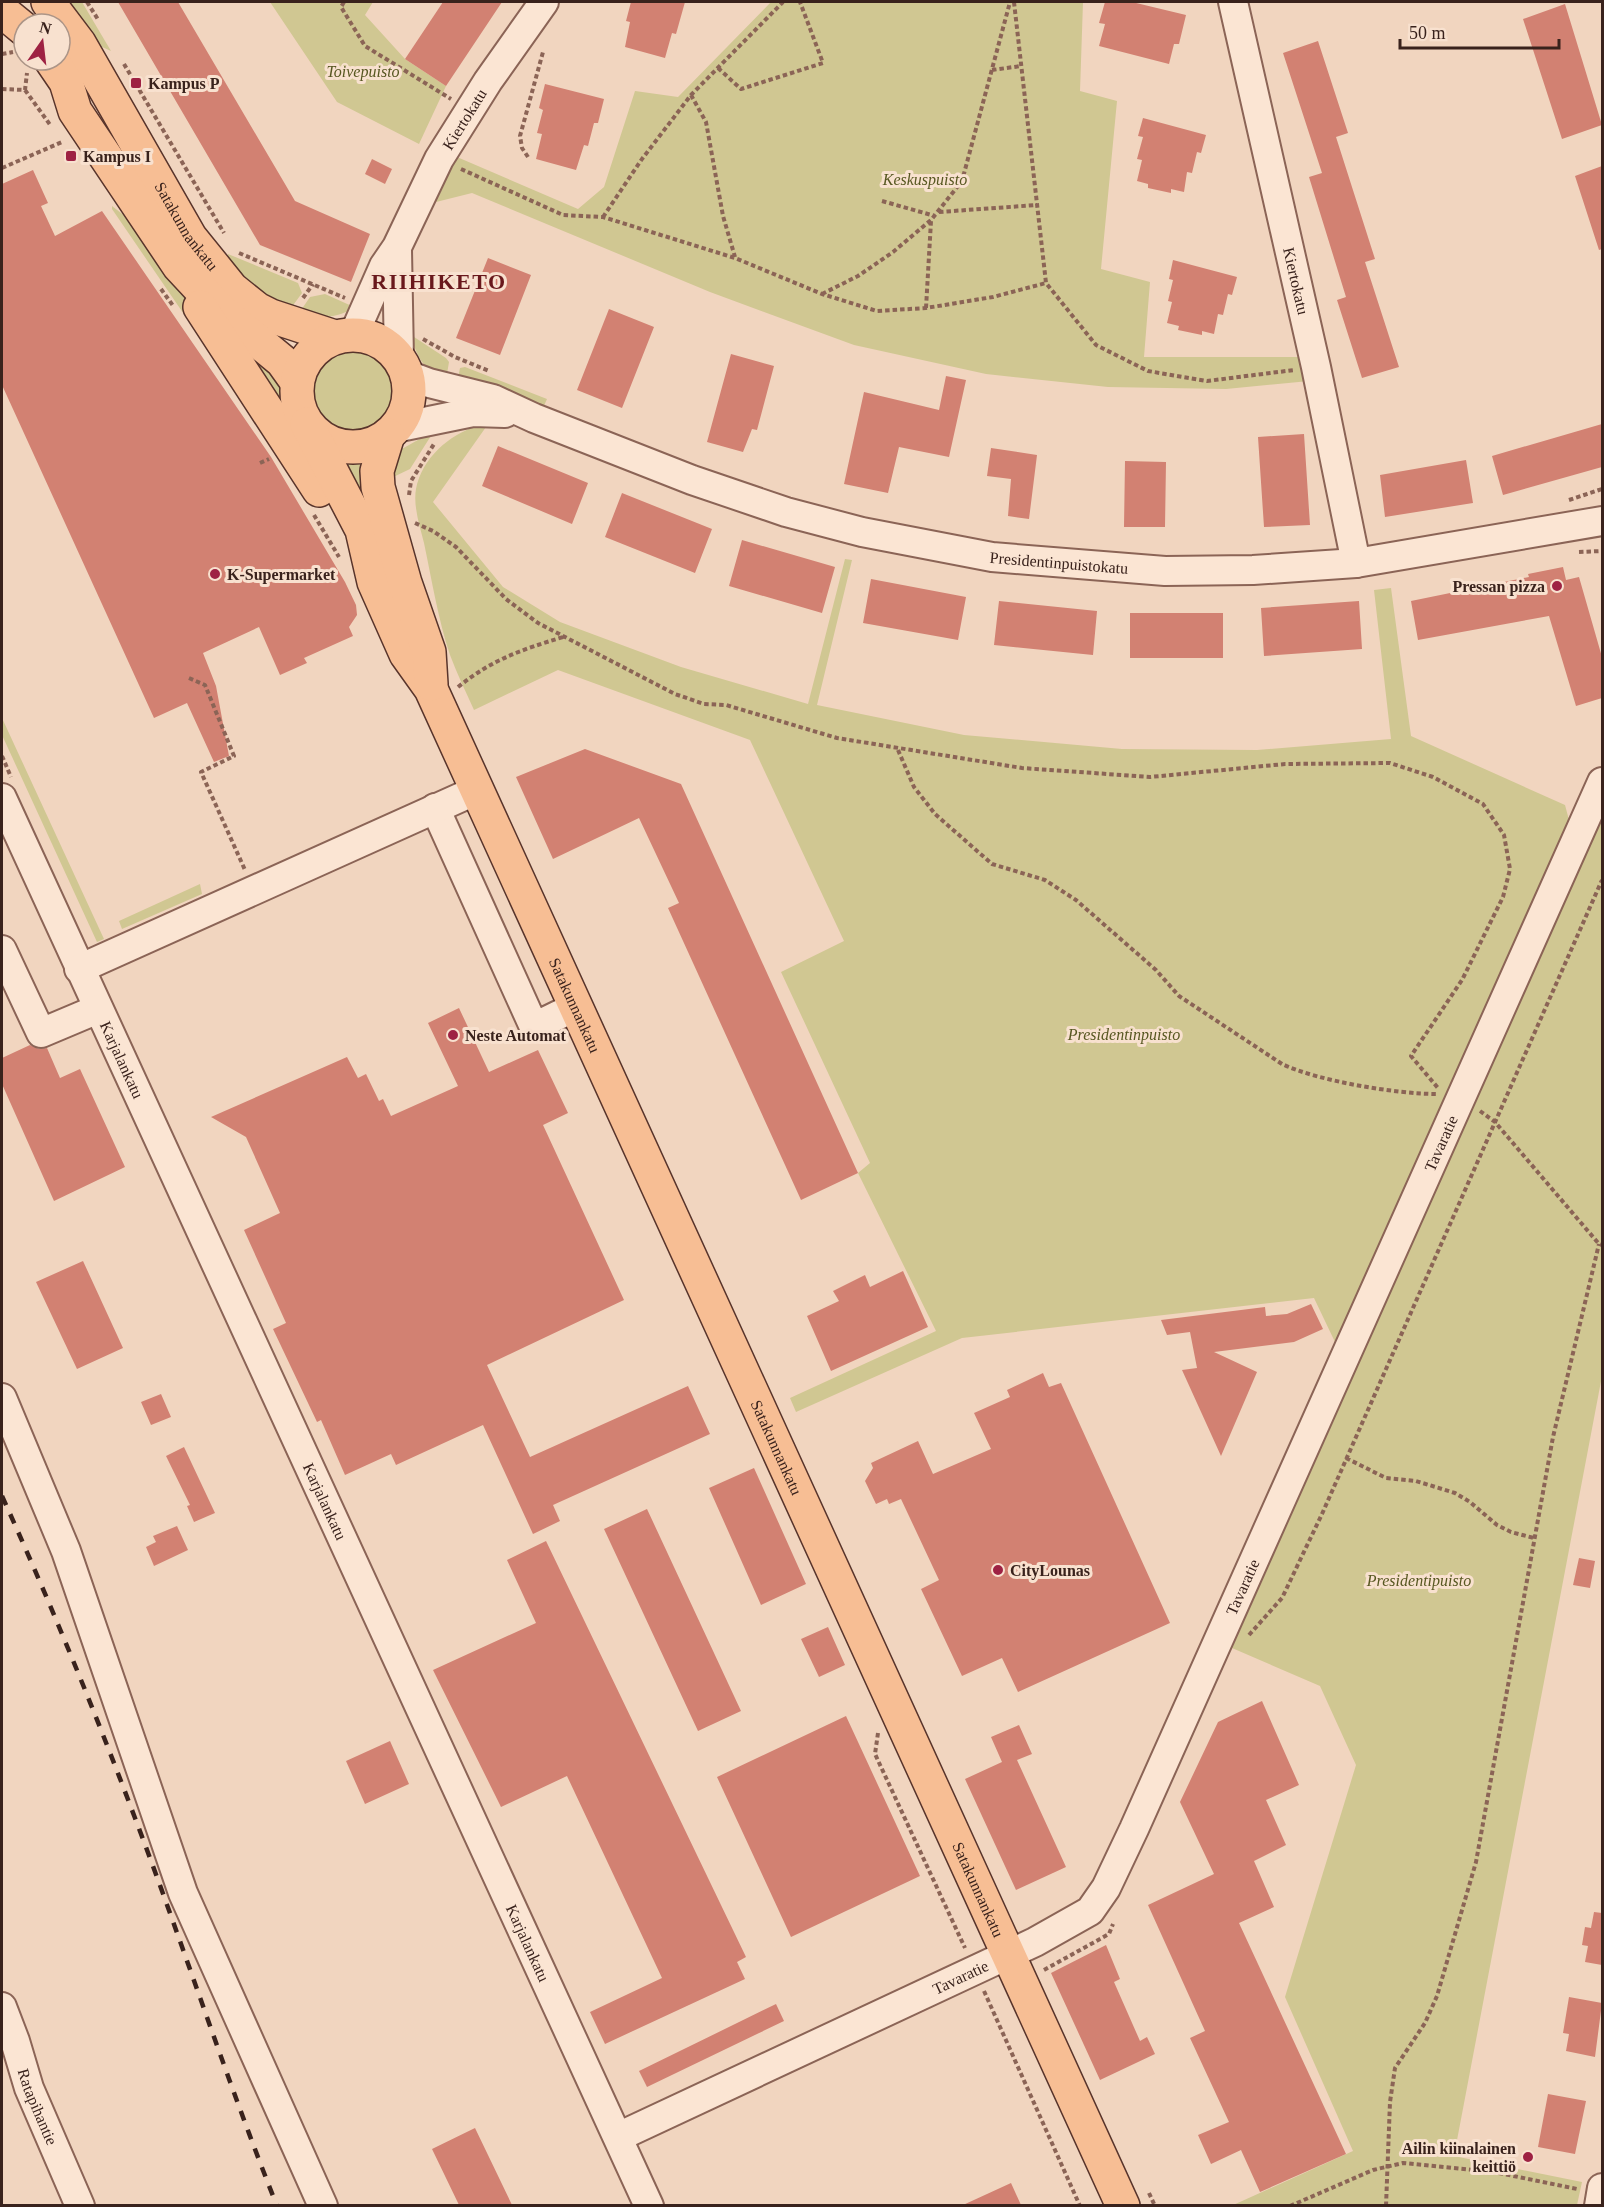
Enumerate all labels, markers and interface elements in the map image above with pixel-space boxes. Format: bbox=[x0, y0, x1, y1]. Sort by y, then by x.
north arrow bbox=[12, 12, 72, 72]
scale bar bbox=[1400, 12, 1559, 50]
text: N bbox=[38, 18, 54, 38]
text: 50 m bbox=[1409, 23, 1446, 43]
park label: Toivepuisto bbox=[326, 63, 400, 81]
place label: Kampus P bbox=[148, 75, 220, 93]
marker: Kampus P bbox=[129, 76, 143, 90]
street label: Kiertokatu bbox=[439, 86, 489, 153]
place label: Kampus I bbox=[83, 148, 151, 166]
marker: Kampus I bbox=[64, 149, 78, 163]
park label: Keskuspuisto bbox=[882, 171, 967, 189]
street label: Satakunnankatu bbox=[152, 179, 222, 274]
street label: Kiertokatu bbox=[1281, 246, 1312, 316]
district label: RIIHIKETO bbox=[371, 269, 507, 294]
street label: Presidentinpuistokatu bbox=[989, 548, 1129, 576]
place label: K-Supermarket bbox=[227, 566, 336, 584]
marker: K-Supermarket bbox=[208, 567, 222, 581]
place label: Pressan pizza bbox=[1452, 578, 1545, 596]
marker: Pressan pizza bbox=[1550, 579, 1564, 593]
street label: Satakunnankatu bbox=[546, 955, 604, 1055]
street label: Karjalankatu bbox=[97, 1019, 147, 1101]
park label: Presidentinpuisto bbox=[1067, 1026, 1180, 1044]
place label: Neste Automat bbox=[465, 1027, 567, 1044]
marker: Neste Automat bbox=[446, 1028, 460, 1042]
street label: Tavaratie bbox=[1421, 1113, 1460, 1174]
street label: Satakunnankatu bbox=[748, 1397, 806, 1497]
street label: Karjalankatu bbox=[300, 1460, 350, 1542]
street label: Tavaratie bbox=[1222, 1556, 1262, 1617]
place label: CityLounas bbox=[1010, 1562, 1090, 1580]
marker: CityLounas bbox=[991, 1563, 1005, 1577]
park label: Presidentipuisto bbox=[1366, 1572, 1471, 1590]
street label: Satakunnankatu bbox=[950, 1839, 1008, 1939]
street label: Karjalankatu bbox=[503, 1902, 553, 1984]
street label: Tavaratie bbox=[930, 1957, 991, 1997]
street label: Ratapihantie bbox=[15, 2066, 61, 2147]
place label: Ailin kiinalainen keittiö bbox=[1402, 2140, 1516, 2175]
marker: Ailin kiinalainen keittiö bbox=[1521, 2150, 1535, 2164]

